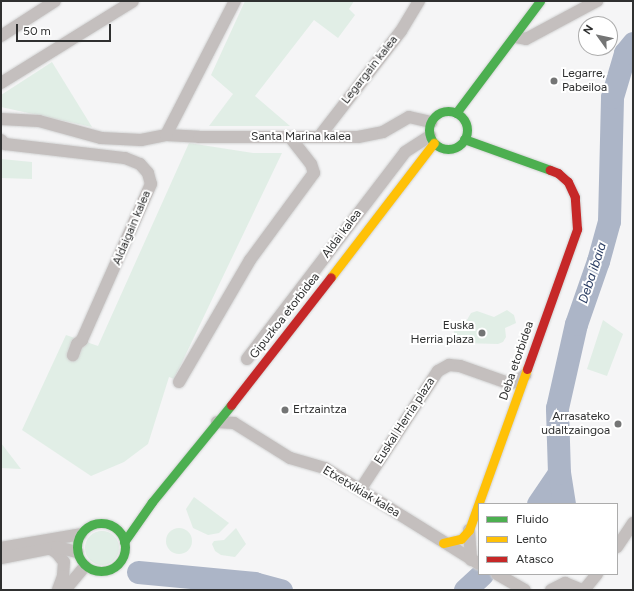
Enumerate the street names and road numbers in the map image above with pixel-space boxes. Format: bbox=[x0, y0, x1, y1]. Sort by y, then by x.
street label: Legargain kalea bbox=[339, 33, 401, 107]
street label: Santa Marina kalea bbox=[251, 130, 351, 144]
street label: Aldaigain kalea bbox=[110, 189, 154, 267]
street label: Aldai kalea bbox=[319, 207, 365, 261]
street label: Gipuzkoa etorbidea bbox=[247, 270, 323, 362]
street label: Deba etorbidea bbox=[497, 320, 537, 402]
street label: Euskal Herria plaza bbox=[372, 375, 438, 467]
street label: Etxetxikiak kalea bbox=[320, 463, 402, 521]

